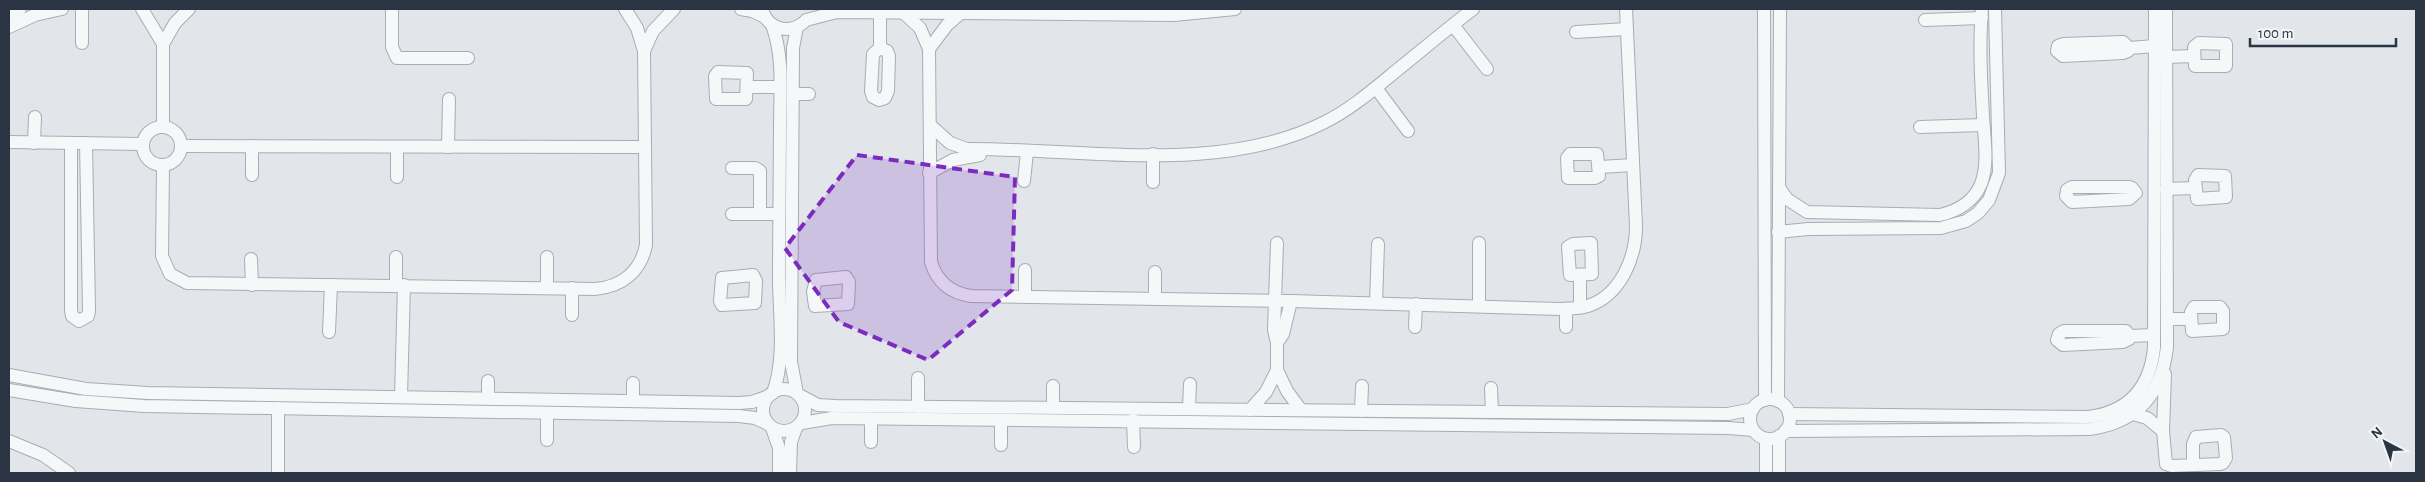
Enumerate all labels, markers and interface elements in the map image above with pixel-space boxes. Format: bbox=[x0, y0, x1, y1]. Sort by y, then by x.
scale bar bbox=[2250, 15, 2396, 47]
text: 100 m bbox=[2258, 26, 2293, 41]
north arrow bbox=[2360, 417, 2410, 467]
text: N bbox=[2369, 424, 2385, 441]

